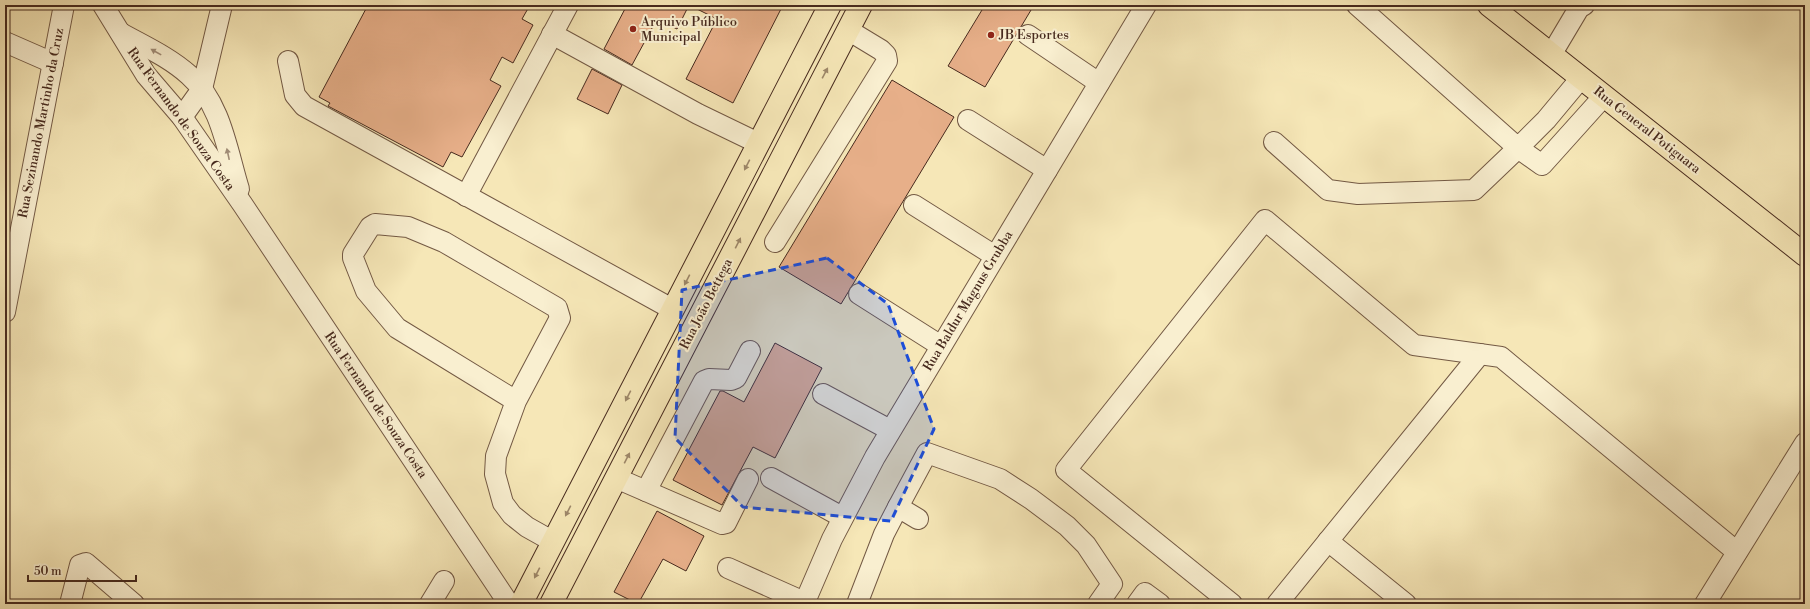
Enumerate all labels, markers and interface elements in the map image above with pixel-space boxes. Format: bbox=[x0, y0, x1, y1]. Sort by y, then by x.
place label: Arquivo Público Municipal bbox=[640, 14, 737, 45]
marker: Arquivo Público Municipal bbox=[628, 24, 638, 34]
street label: Rua Sezinando Martinho da Cruz bbox=[15, 27, 67, 219]
place label: JB Esportes bbox=[998, 27, 1069, 43]
marker: JB Esportes bbox=[986, 30, 996, 40]
street label: Rua Fernando de Souza Costa bbox=[124, 44, 239, 194]
one-way arrow bbox=[150, 49, 162, 56]
one-way arrow bbox=[822, 68, 829, 79]
street label: Rua General Potiguara bbox=[1590, 83, 1704, 177]
one-way arrow bbox=[225, 148, 231, 160]
one-way arrow bbox=[744, 159, 750, 171]
street label: Rua Baldur Magnus Grubba bbox=[920, 228, 1017, 374]
one-way arrow bbox=[735, 237, 741, 249]
street label: Rua João Bettega bbox=[676, 256, 736, 352]
one-way arrow bbox=[684, 274, 691, 286]
street label: Rua Fernando de Souza Costa bbox=[321, 329, 431, 481]
one-way arrow bbox=[624, 390, 631, 402]
one-way arrow bbox=[623, 452, 630, 464]
one-way arrow bbox=[565, 505, 571, 517]
scale bar bbox=[28, 557, 136, 583]
text: 50 m bbox=[34, 564, 62, 579]
one-way arrow bbox=[533, 567, 540, 578]

